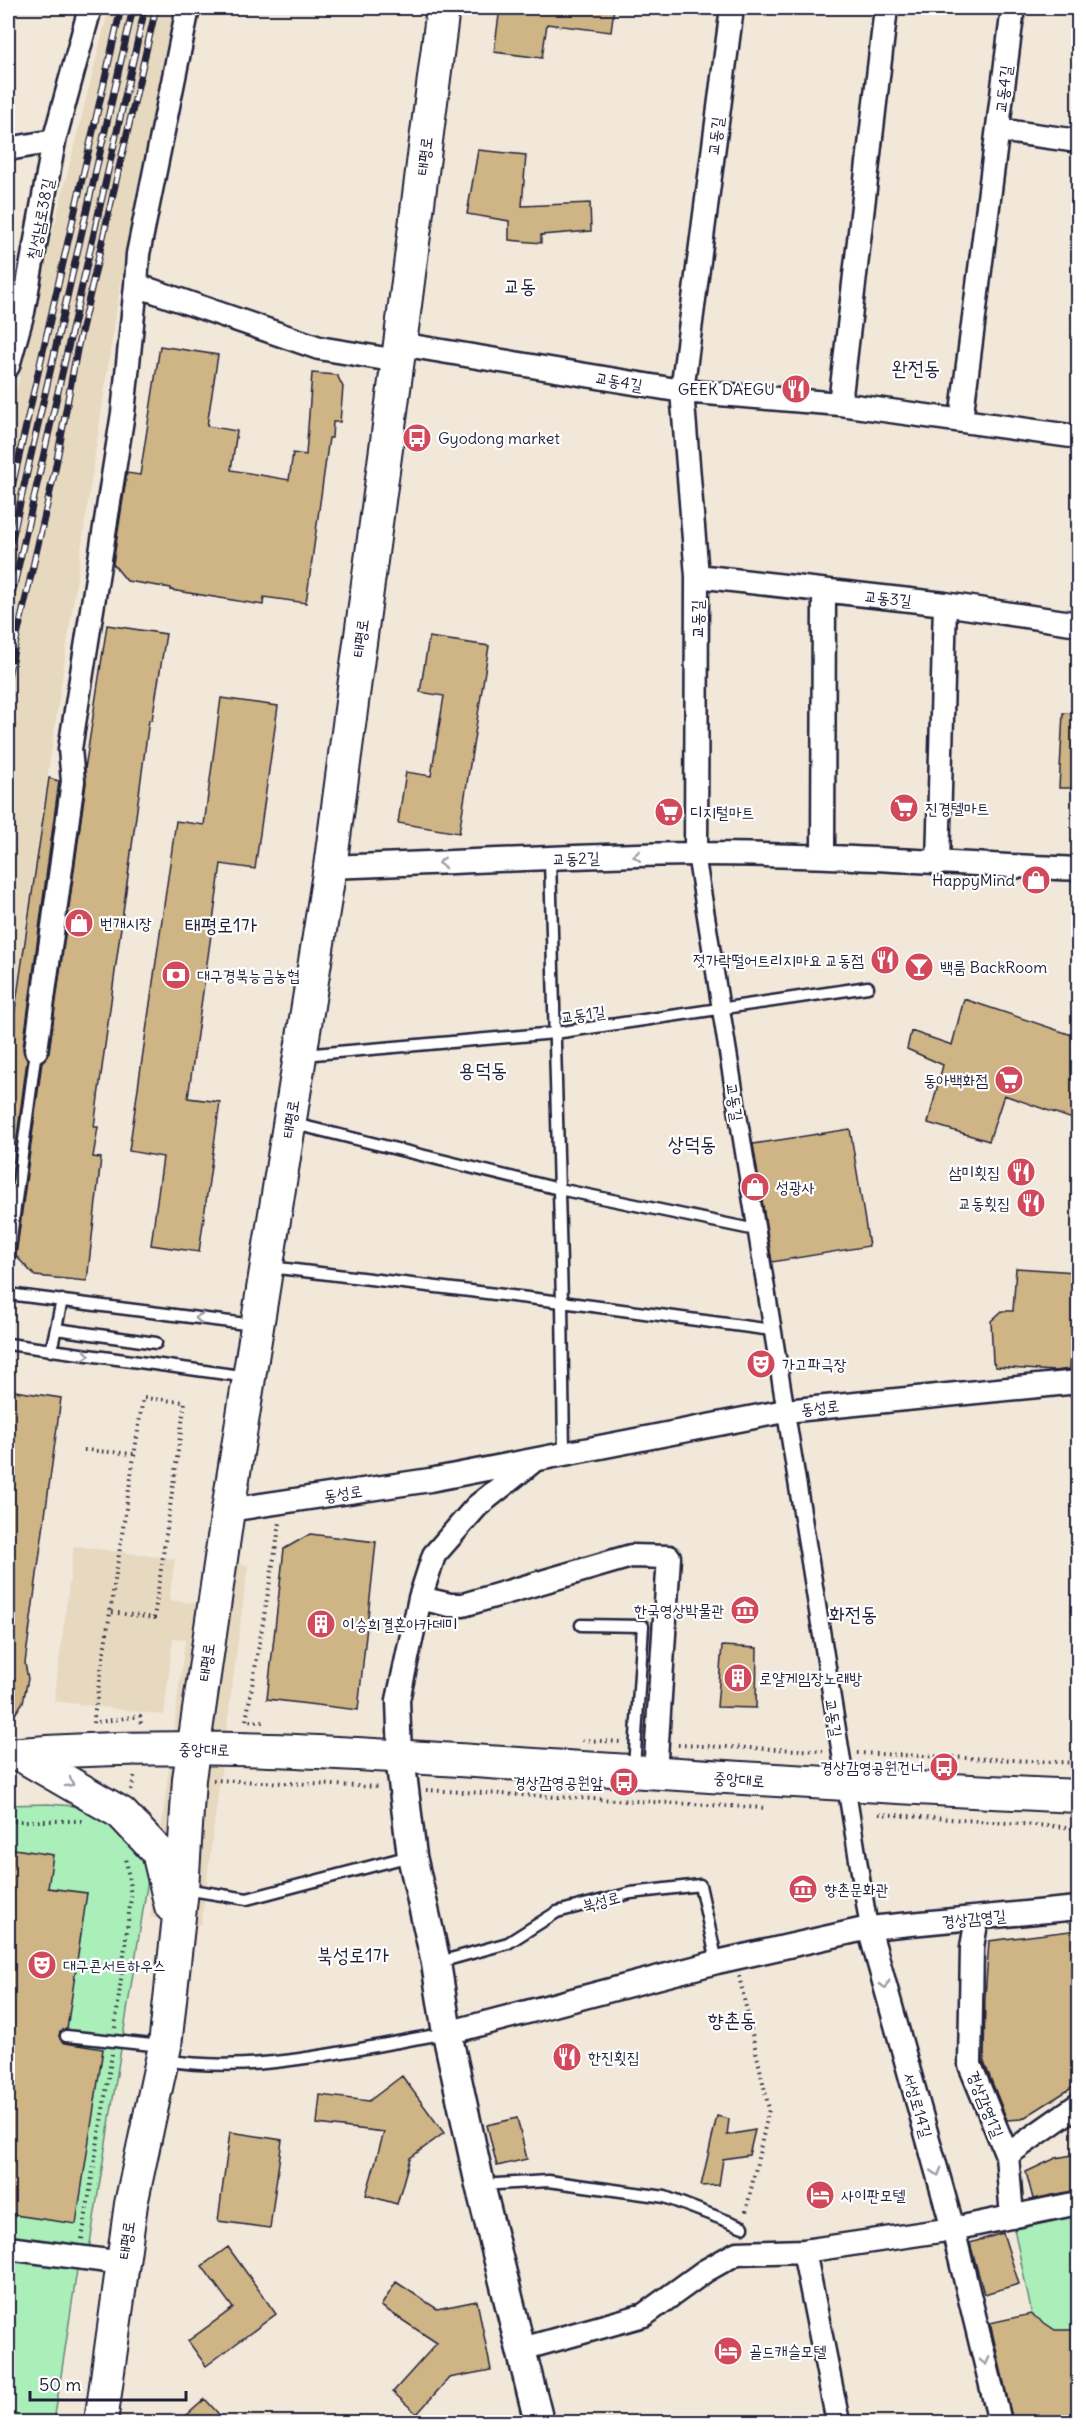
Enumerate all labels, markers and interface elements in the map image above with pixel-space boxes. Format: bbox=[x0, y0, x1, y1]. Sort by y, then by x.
street label: 교동4길 bbox=[990, 64, 1016, 114]
street label: 교동길 bbox=[703, 115, 727, 156]
street label: 태평로 bbox=[412, 136, 436, 176]
street label: 칠성남로38길 bbox=[22, 176, 58, 261]
district label: 교동 bbox=[504, 273, 536, 298]
district label: 완전동 bbox=[892, 355, 940, 380]
street label: 교동4길 bbox=[594, 367, 644, 395]
restaurant icon: GEEK DAEGU bbox=[780, 373, 812, 405]
place label: GEEK DAEGU bbox=[678, 379, 775, 399]
bus stop icon: Gyodong market bbox=[401, 422, 433, 454]
place label: Gyodong market bbox=[438, 428, 560, 448]
street label: 교동3길 bbox=[863, 586, 913, 610]
street label: 교동길 bbox=[687, 600, 707, 638]
street label: 태평로 bbox=[347, 617, 373, 659]
supermarket icon: 진경텔마트 bbox=[888, 792, 920, 824]
supermarket icon: 디지털마트 bbox=[653, 796, 685, 828]
place label: 진경텔마트 bbox=[925, 798, 989, 818]
place label: 디지털마트 bbox=[690, 802, 754, 822]
street label: 교동2길 bbox=[552, 847, 600, 869]
one-way arrow bbox=[633, 850, 642, 863]
one-way arrow bbox=[438, 857, 447, 869]
shop icon: HappyMind bbox=[1020, 864, 1052, 896]
place label: HappyMind bbox=[932, 870, 1015, 890]
shop icon: 번개시장 bbox=[63, 907, 95, 939]
district label: 태평로1가 bbox=[185, 912, 257, 937]
place label: 번개시장 bbox=[100, 913, 152, 933]
restaurant icon: 젓가락떨어트리지마요 교동점 bbox=[869, 944, 901, 976]
place label: 젓가락떨어트리지마요 교동점 bbox=[693, 950, 864, 970]
bar icon: 백룸 BackRoom bbox=[903, 951, 935, 983]
place label: 백룸 BackRoom bbox=[940, 957, 1047, 977]
bank icon: 대구경북능금농협 bbox=[160, 959, 192, 991]
place label: 대구경북능금농협 bbox=[197, 965, 300, 985]
street label: 교동1길 bbox=[559, 1001, 607, 1027]
district label: 용덕동 bbox=[459, 1057, 507, 1082]
supermarket icon: 동아백화점 bbox=[993, 1064, 1025, 1096]
place label: 동아백화점 bbox=[924, 1070, 988, 1090]
street label: 교동길 bbox=[722, 1081, 748, 1123]
street label: 태평로 bbox=[277, 1098, 303, 1140]
district label: 상덕동 bbox=[668, 1131, 716, 1156]
restaurant icon: 삼미횟집 bbox=[1005, 1156, 1037, 1188]
place label: 삼미횟집 bbox=[949, 1162, 1000, 1182]
shop icon: 성광사 bbox=[739, 1171, 771, 1203]
place label: 성광사 bbox=[776, 1177, 815, 1197]
restaurant icon: 교동횟집 bbox=[1015, 1187, 1047, 1219]
place label: 교동횟집 bbox=[959, 1193, 1010, 1213]
one-way arrow bbox=[194, 1312, 204, 1324]
theatre icon: 가고파극장 bbox=[745, 1348, 777, 1380]
one-way arrow bbox=[82, 1349, 91, 1361]
place label: 가고파극장 bbox=[782, 1354, 847, 1374]
street label: 동성로 bbox=[800, 1395, 840, 1419]
street label: 동성로 bbox=[322, 1480, 364, 1506]
museum icon: 한국영상박물관 bbox=[729, 1594, 761, 1626]
place label: 한국영상박물관 bbox=[634, 1600, 724, 1620]
district label: 화전동 bbox=[829, 1601, 877, 1626]
building icon: 이승희결혼아카데미 bbox=[305, 1608, 337, 1640]
place label: 이승희결혼아카데미 bbox=[342, 1614, 458, 1634]
street label: 태평로 bbox=[193, 1641, 219, 1683]
building icon: 로얄게임장노래방 bbox=[722, 1662, 754, 1694]
place label: 로얄게임장노래방 bbox=[759, 1668, 862, 1688]
street label: 교동길 bbox=[821, 1697, 847, 1739]
street label: 중앙대로 bbox=[178, 1739, 230, 1759]
bus stop icon: 경상감영공원건너 bbox=[928, 1751, 960, 1783]
place label: 경상감영공원건너 bbox=[820, 1757, 923, 1777]
bus stop icon: 경상감영공원앞 bbox=[608, 1766, 640, 1798]
street label: 중앙대로 bbox=[713, 1767, 765, 1791]
place label: 경상감영공원앞 bbox=[513, 1772, 603, 1792]
one-way arrow bbox=[64, 1776, 74, 1787]
museum icon: 향촌문화관 bbox=[787, 1873, 819, 1905]
place label: 향촌문화관 bbox=[824, 1879, 889, 1899]
street label: 북성로 bbox=[580, 1886, 622, 1916]
street label: 경상감영길 bbox=[941, 1905, 1007, 1931]
district label: 북성로1가 bbox=[317, 1942, 389, 1967]
theatre icon: 대구콘서트하우스 bbox=[26, 1949, 58, 1981]
place label: 대구콘서트하우스 bbox=[63, 1955, 166, 1975]
one-way arrow bbox=[877, 1980, 890, 1990]
district label: 향촌동 bbox=[708, 2007, 756, 2032]
restaurant icon: 한진횟집 bbox=[551, 2041, 583, 2073]
place label: 한진횟집 bbox=[588, 2047, 640, 2067]
street label: 경상감영1길 bbox=[963, 2067, 1009, 2141]
street label: 서성로14길 bbox=[899, 2070, 937, 2140]
one-way arrow bbox=[930, 2167, 942, 2177]
hotel icon: 사이판모텔 bbox=[804, 2179, 836, 2211]
place label: 사이판모텔 bbox=[841, 2185, 906, 2205]
street label: 태평로 bbox=[113, 2219, 139, 2261]
hotel icon: 골드캐슬모텔 bbox=[712, 2335, 744, 2367]
place label: 골드캐슬모텔 bbox=[749, 2341, 826, 2361]
one-way arrow bbox=[978, 2356, 991, 2366]
scale bar bbox=[30, 2364, 186, 2402]
text: 50 m bbox=[39, 2373, 81, 2396]

